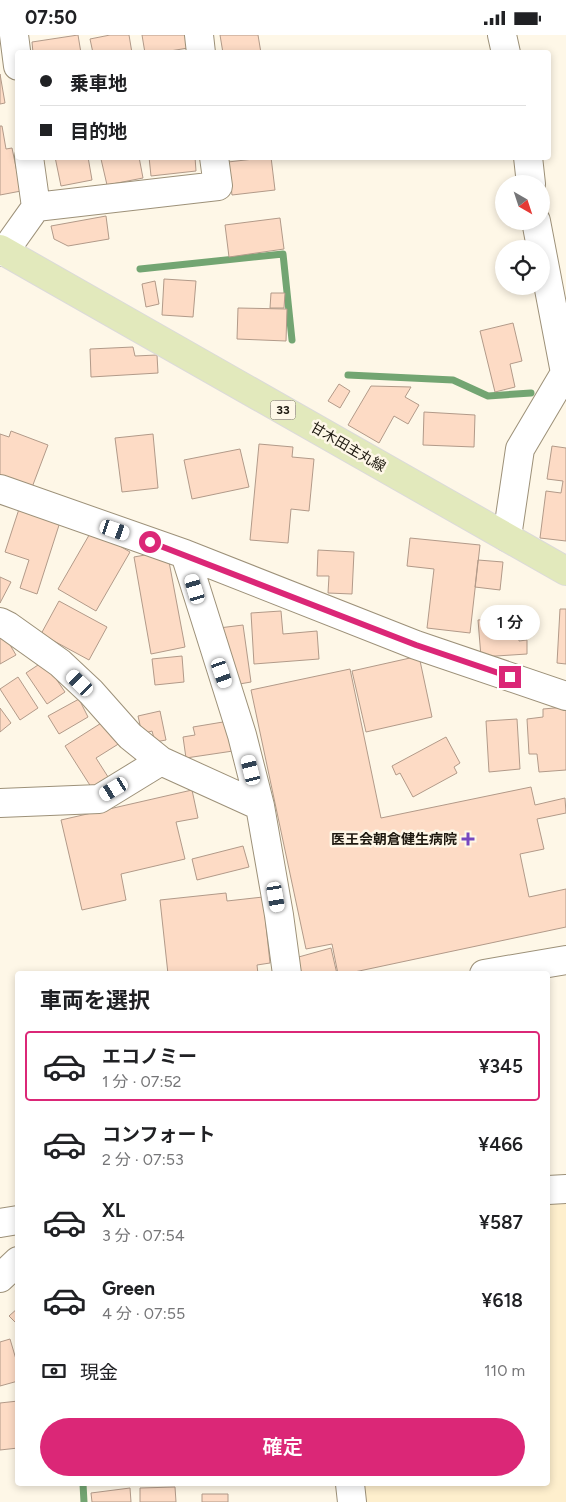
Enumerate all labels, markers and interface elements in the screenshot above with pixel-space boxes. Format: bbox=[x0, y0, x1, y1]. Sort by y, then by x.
text: 07:50 bbox=[25, 6, 77, 29]
text: 乗車地 bbox=[70, 72, 127, 95]
text: 目的地 bbox=[70, 120, 127, 143]
north arrow bbox=[495, 175, 550, 230]
map controls bbox=[495, 175, 550, 295]
button: locate bbox=[495, 240, 550, 295]
road number: 33 bbox=[270, 401, 296, 419]
street label: 甘木田主丸線 bbox=[307, 419, 389, 475]
car bbox=[98, 518, 131, 542]
route start bbox=[139, 531, 161, 553]
car bbox=[183, 572, 206, 606]
callout: 1 分 bbox=[480, 605, 540, 639]
text: 1 分 bbox=[497, 613, 523, 632]
car bbox=[210, 656, 233, 690]
route end bbox=[499, 666, 521, 688]
car bbox=[63, 667, 96, 699]
car bbox=[240, 754, 261, 786]
car bbox=[97, 775, 130, 803]
place label: 医王会朝倉健生病院 bbox=[331, 831, 457, 848]
marker: 医王会朝倉健生病院 bbox=[461, 832, 475, 846]
car bbox=[266, 881, 285, 913]
text: 車両を選択 bbox=[40, 987, 150, 1014]
icon: car bbox=[42, 1044, 87, 1089]
text: エコノミー bbox=[102, 1045, 197, 1068]
text: ¥345 bbox=[479, 1055, 523, 1078]
text: 1 分 · 07:52 bbox=[102, 1072, 182, 1091]
icon: car bbox=[42, 1122, 87, 1167]
text: コンフォート bbox=[102, 1123, 215, 1146]
text: ¥466 bbox=[478, 1133, 523, 1156]
text: 2 分 · 07:53 bbox=[102, 1150, 184, 1169]
text: XL bbox=[102, 1199, 125, 1222]
icon: car bbox=[42, 1200, 87, 1245]
text: ¥587 bbox=[479, 1211, 523, 1234]
text: 3 分 · 07:54 bbox=[102, 1226, 185, 1245]
text: Green bbox=[102, 1277, 155, 1300]
icon: car bbox=[42, 1278, 87, 1323]
text: ¥618 bbox=[482, 1289, 523, 1312]
text: 4 分 · 07:55 bbox=[102, 1304, 185, 1323]
icon: cash bbox=[40, 1357, 68, 1385]
text: 現金 bbox=[80, 1361, 118, 1384]
text: 110 m bbox=[484, 1361, 525, 1380]
button: 確定 bbox=[40, 1418, 525, 1476]

